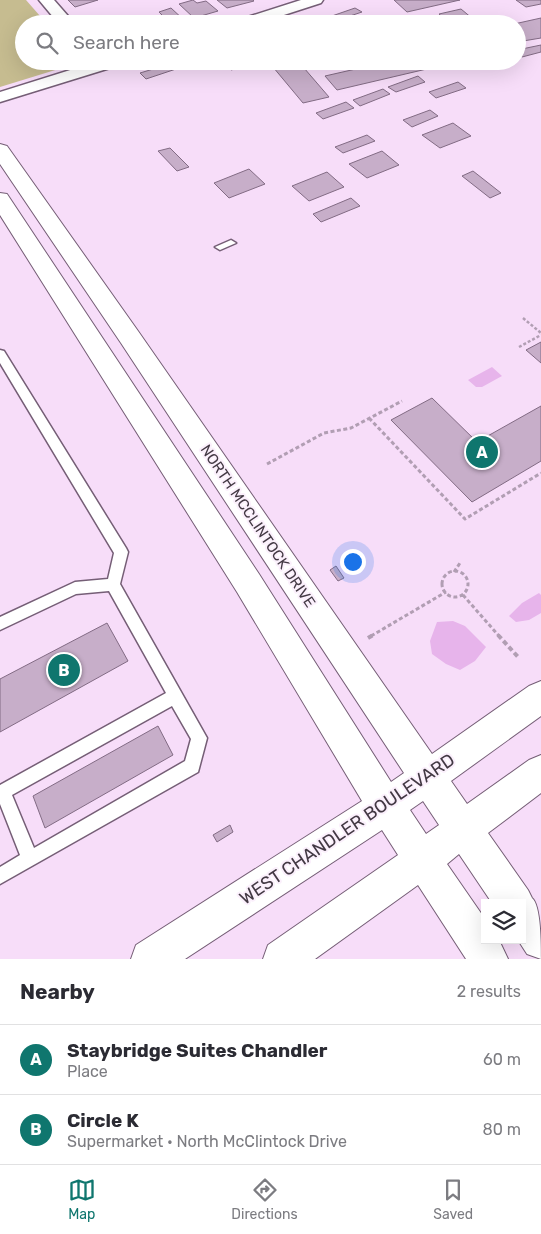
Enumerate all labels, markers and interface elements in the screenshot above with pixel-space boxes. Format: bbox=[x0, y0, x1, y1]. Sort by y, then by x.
search box bbox=[15, 15, 526, 70]
icon: search bbox=[33, 29, 61, 57]
text: Search here bbox=[73, 31, 180, 54]
pin: A bbox=[466, 433, 498, 471]
street label: NORTH MCCLINTOCK DRIVE bbox=[197, 441, 319, 611]
your location bbox=[340, 549, 366, 575]
pin: B bbox=[48, 651, 80, 689]
street label: WEST CHANDLER BOULEVARD bbox=[235, 749, 459, 909]
map controls bbox=[481, 899, 526, 944]
button: layers bbox=[481, 899, 526, 944]
text: Nearby bbox=[20, 979, 95, 1004]
text: 2 results bbox=[457, 982, 521, 1001]
text: Staybridge Suites Chandler bbox=[67, 1039, 328, 1062]
text: A bbox=[30, 1050, 42, 1069]
text: 60 m bbox=[483, 1050, 521, 1069]
text: Place bbox=[67, 1062, 108, 1081]
text: Circle K bbox=[67, 1109, 139, 1132]
text: B bbox=[30, 1120, 42, 1139]
text: 80 m bbox=[483, 1120, 521, 1139]
text: Supermarket · North McClintock Drive bbox=[67, 1132, 347, 1151]
tab: Map bbox=[68, 1176, 96, 1223]
tab: Directions bbox=[231, 1176, 298, 1223]
tab: Saved bbox=[433, 1176, 473, 1223]

